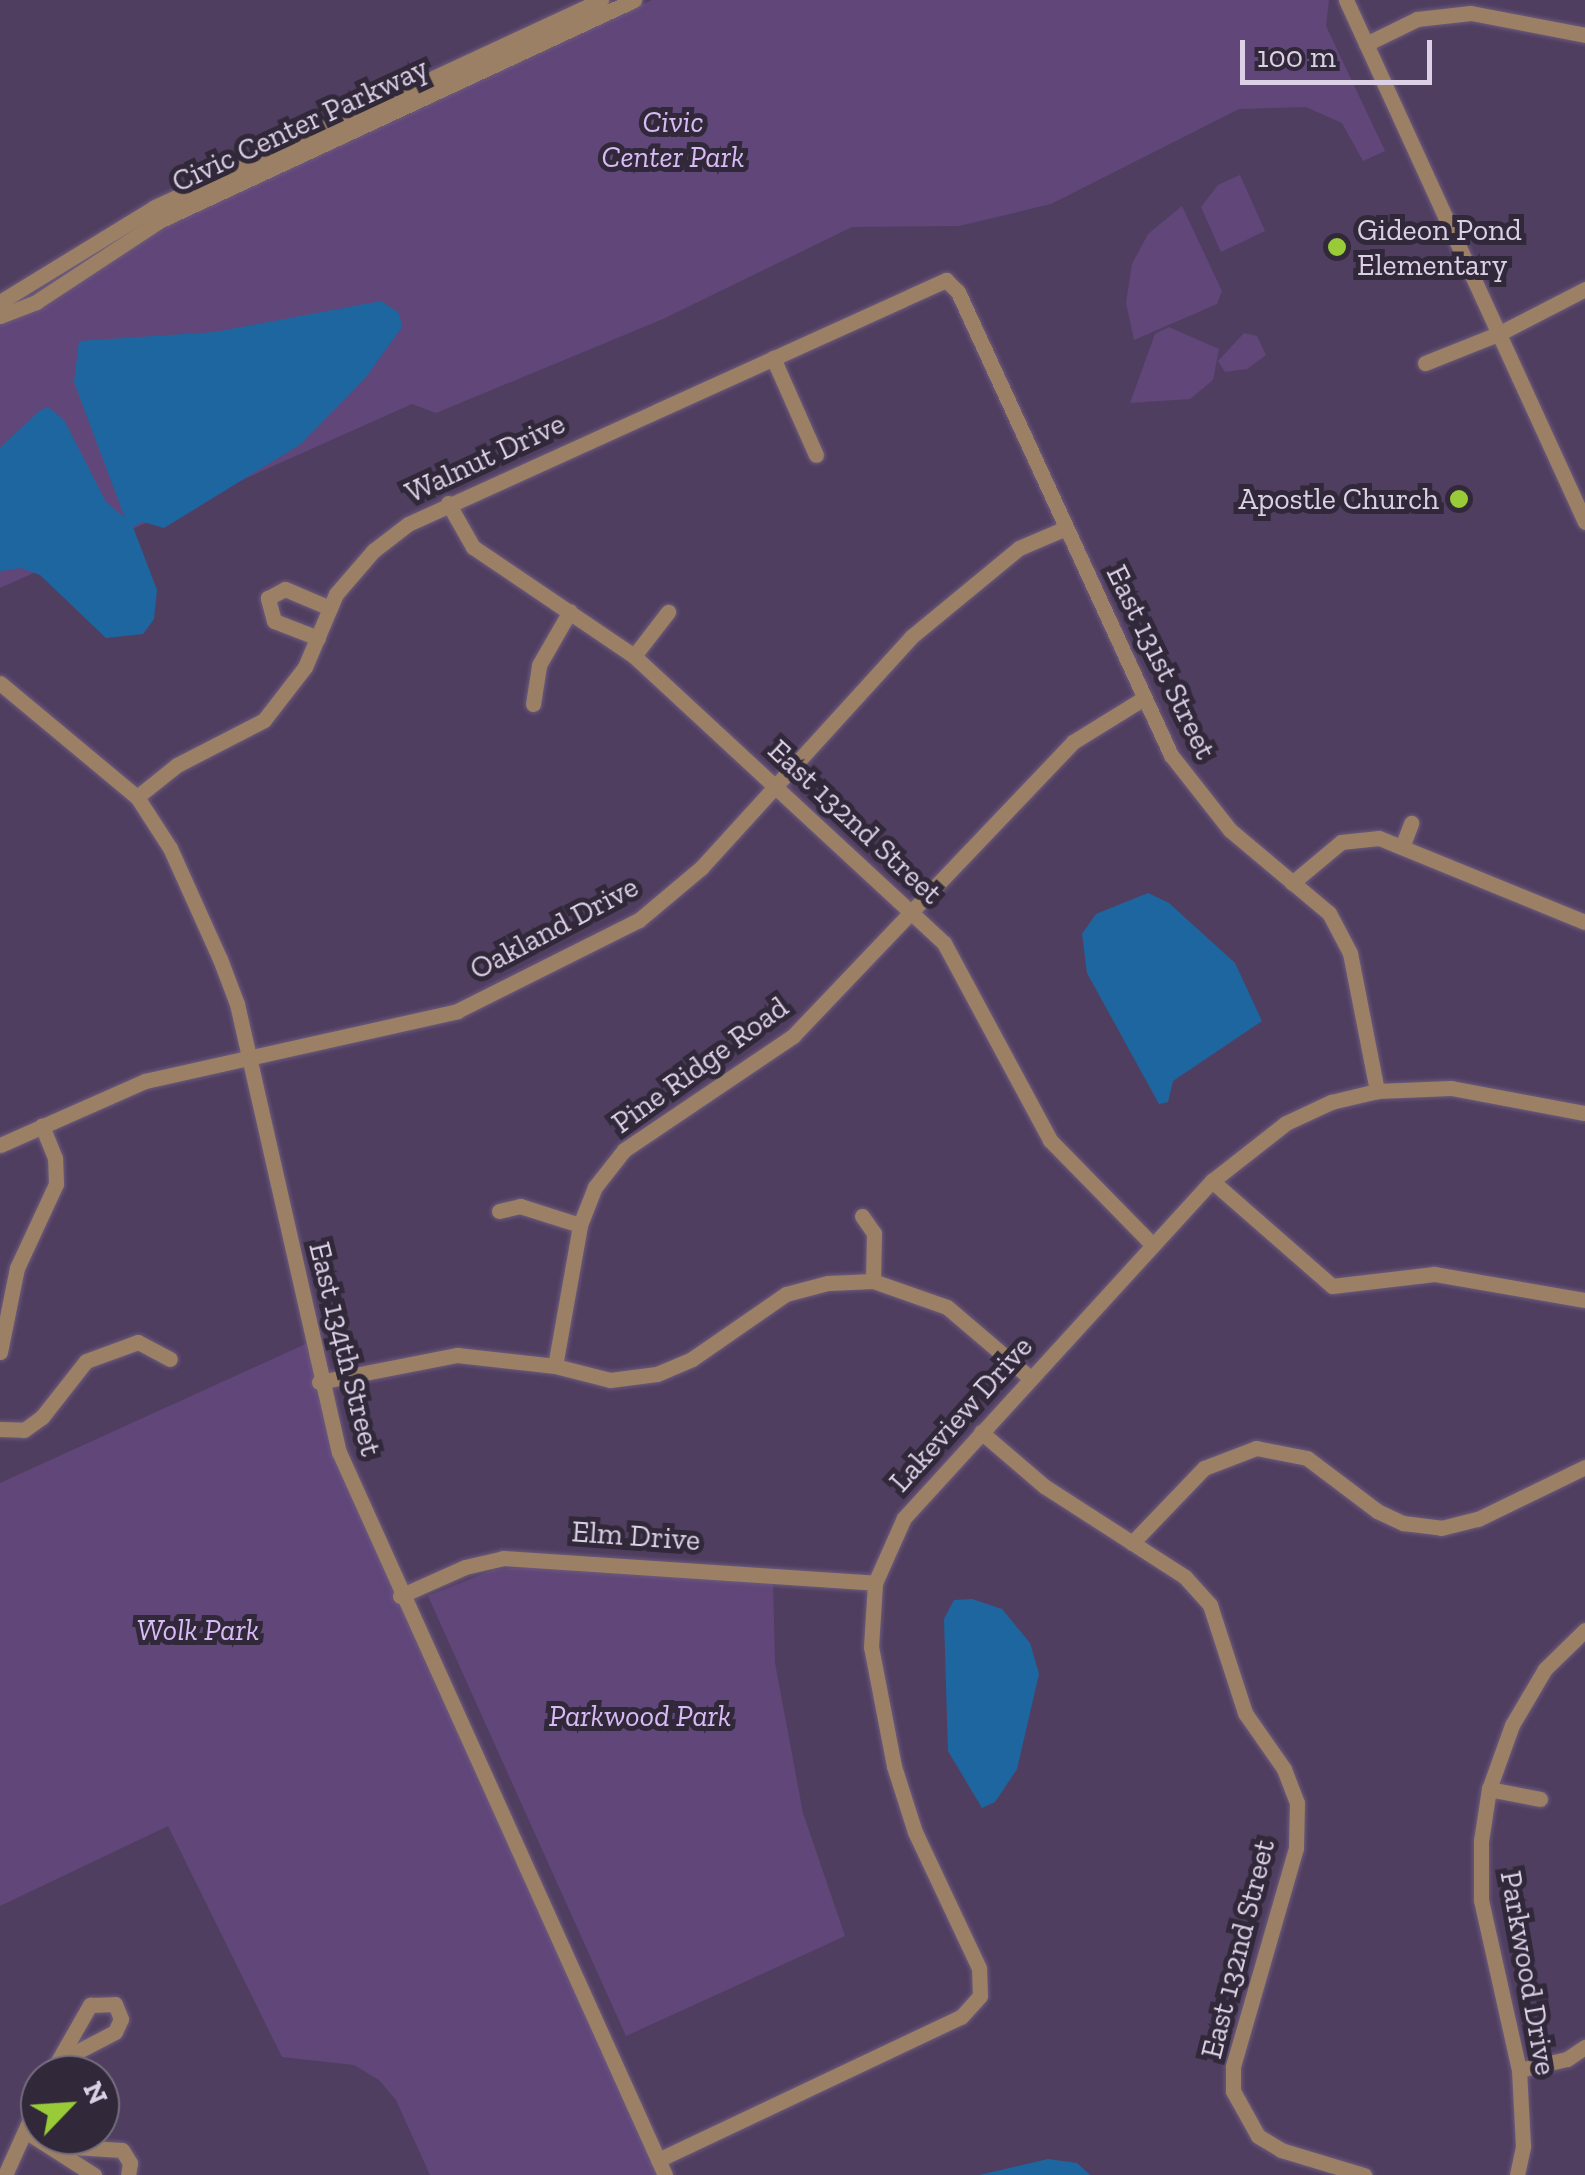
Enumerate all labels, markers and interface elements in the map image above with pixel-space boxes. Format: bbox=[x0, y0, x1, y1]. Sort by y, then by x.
scale bar bbox=[1245, 20, 1438, 82]
text: 100 m bbox=[1257, 39, 1336, 75]
street label: Civic Center Parkway bbox=[166, 50, 434, 200]
park label: Civic Center Park bbox=[601, 104, 745, 174]
place label: Gideon Pond Elementary bbox=[1357, 212, 1522, 282]
marker: Gideon Pond Elementary bbox=[1326, 236, 1348, 258]
street label: Walnut Drive bbox=[400, 405, 570, 511]
place label: Apostle Church bbox=[1238, 481, 1439, 517]
marker: Apostle Church bbox=[1448, 488, 1470, 510]
street label: East 131st Street bbox=[1099, 559, 1223, 765]
street label: East 132nd Street bbox=[761, 732, 949, 912]
street label: Oakland Drive bbox=[464, 869, 644, 987]
street label: Pine Ridge Road bbox=[605, 989, 795, 1141]
street label: East 134th Street bbox=[301, 1238, 389, 1460]
street label: Lakeview Drive bbox=[882, 1329, 1040, 1499]
street label: Elm Drive bbox=[570, 1514, 702, 1558]
park label: Wolk Park bbox=[137, 1612, 259, 1648]
park label: Parkwood Park bbox=[549, 1698, 731, 1734]
street label: East 132nd Street bbox=[1193, 1836, 1283, 2062]
street label: Parkwood Drive bbox=[1492, 1868, 1564, 2078]
north arrow bbox=[20, 2055, 120, 2155]
text: N bbox=[76, 2076, 115, 2110]

